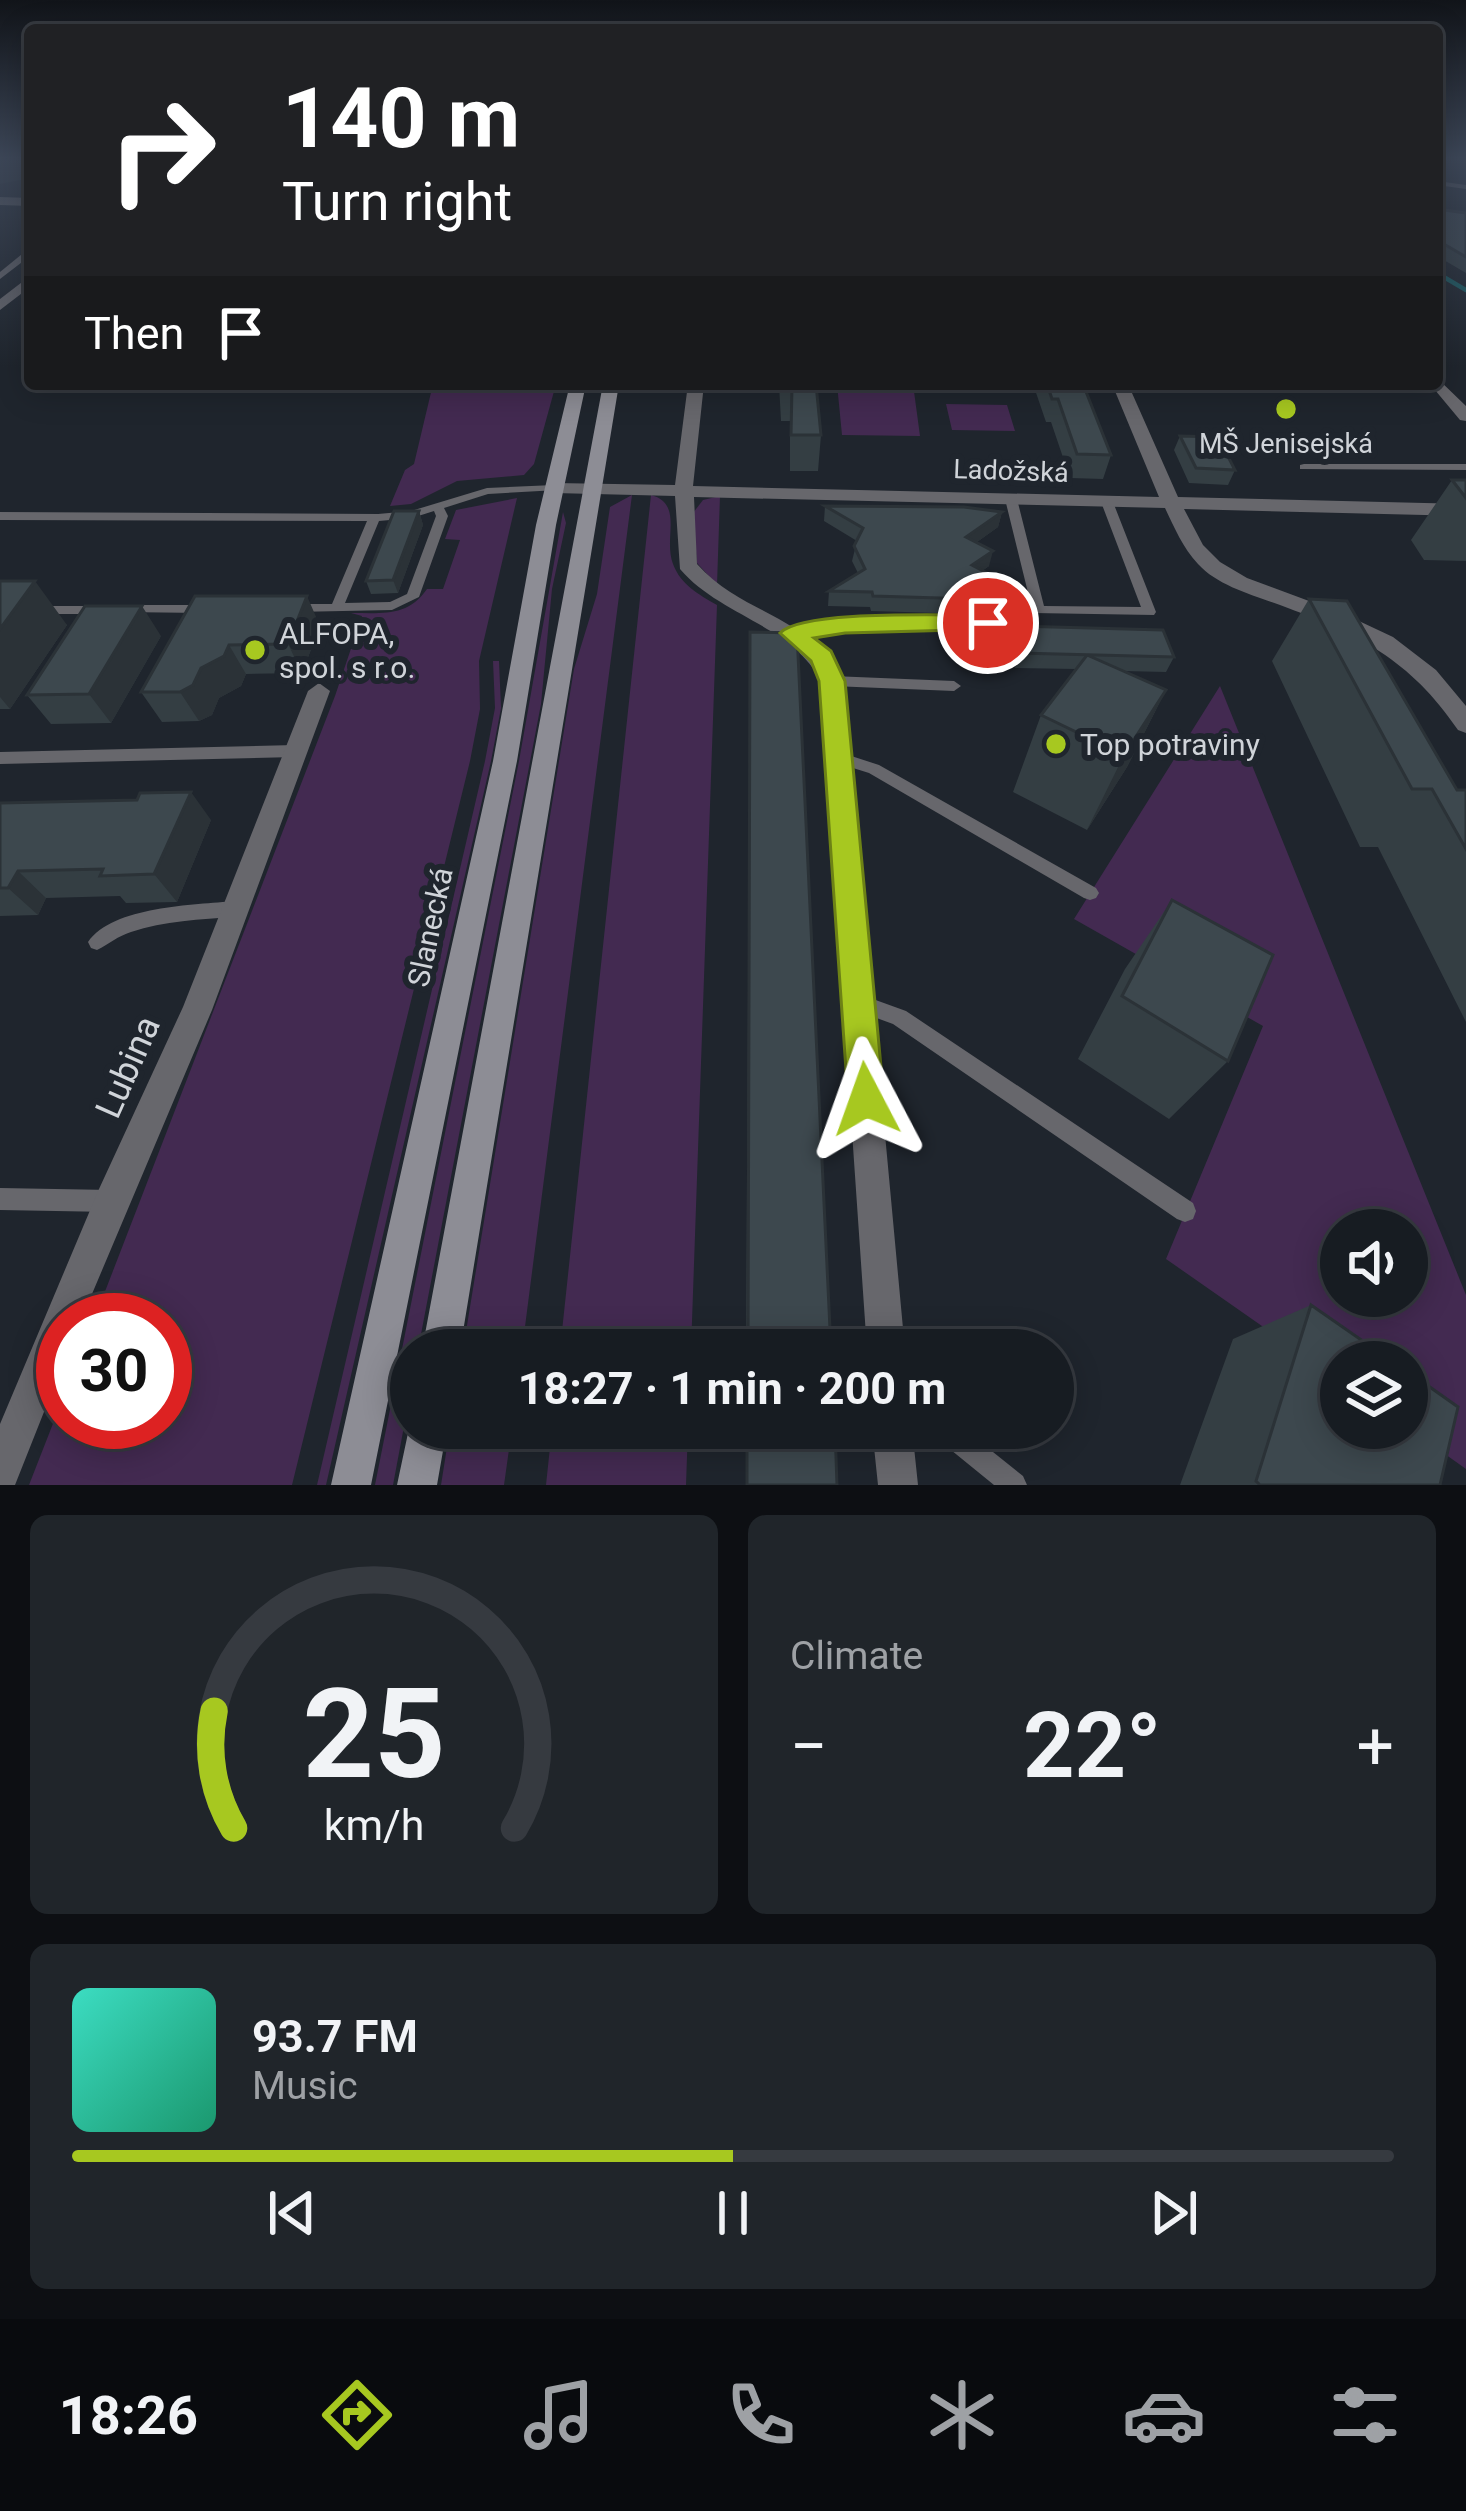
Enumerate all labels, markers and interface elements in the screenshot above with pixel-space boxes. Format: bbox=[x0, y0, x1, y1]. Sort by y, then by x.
text: 140 m bbox=[282, 69, 520, 168]
icon: right bbox=[84, 72, 240, 228]
text: Turn right bbox=[282, 170, 512, 233]
icon: arrive bbox=[208, 300, 274, 366]
text: Then bbox=[84, 307, 184, 360]
marker: MŠ Jenisejská bbox=[1273, 396, 1299, 422]
place label: MŠ Jenisejská bbox=[1199, 427, 1373, 460]
street label: Ladožská bbox=[953, 453, 1069, 489]
pin bbox=[937, 572, 1039, 674]
icon: arrive bbox=[955, 590, 1021, 656]
place label: ALFOPA, spol. s r.o. bbox=[279, 616, 415, 685]
marker: ALFOPA, spol. s r.o. bbox=[242, 637, 268, 663]
place label: Top potraviny bbox=[1080, 727, 1260, 762]
marker: Top potraviny bbox=[1043, 731, 1069, 757]
street label: Slanecká bbox=[400, 864, 460, 990]
street label: Lubina bbox=[87, 1010, 169, 1124]
position arrow bbox=[803, 1036, 929, 1162]
map controls bbox=[1320, 1209, 1428, 1449]
button: sound bbox=[1320, 1209, 1428, 1317]
speed limit sign: 30 bbox=[36, 1293, 192, 1449]
button: layers bbox=[1320, 1341, 1428, 1449]
text: 18:27 · 1 min · 200 m bbox=[518, 1362, 946, 1415]
text: Climate bbox=[790, 1633, 923, 1679]
text: 25 bbox=[302, 1661, 446, 1807]
text: 22° bbox=[1023, 1694, 1161, 1799]
text: − bbox=[790, 1708, 828, 1785]
text: + bbox=[1357, 1708, 1394, 1785]
text: km/h bbox=[324, 1799, 424, 1849]
text: 93.7 FM bbox=[252, 2010, 418, 2063]
text: Music bbox=[252, 2063, 358, 2109]
icon: previous bbox=[259, 2180, 325, 2246]
icon: pause bbox=[700, 2180, 766, 2246]
icon: next bbox=[1141, 2180, 1207, 2246]
icon: directions bbox=[315, 2373, 399, 2457]
icon: music bbox=[517, 2373, 601, 2457]
icon: phone bbox=[719, 2373, 803, 2457]
icon: climate bbox=[920, 2373, 1004, 2457]
icon: car bbox=[1122, 2373, 1206, 2457]
icon: filters bbox=[1323, 2373, 1407, 2457]
text: 18:26 bbox=[59, 2384, 198, 2447]

